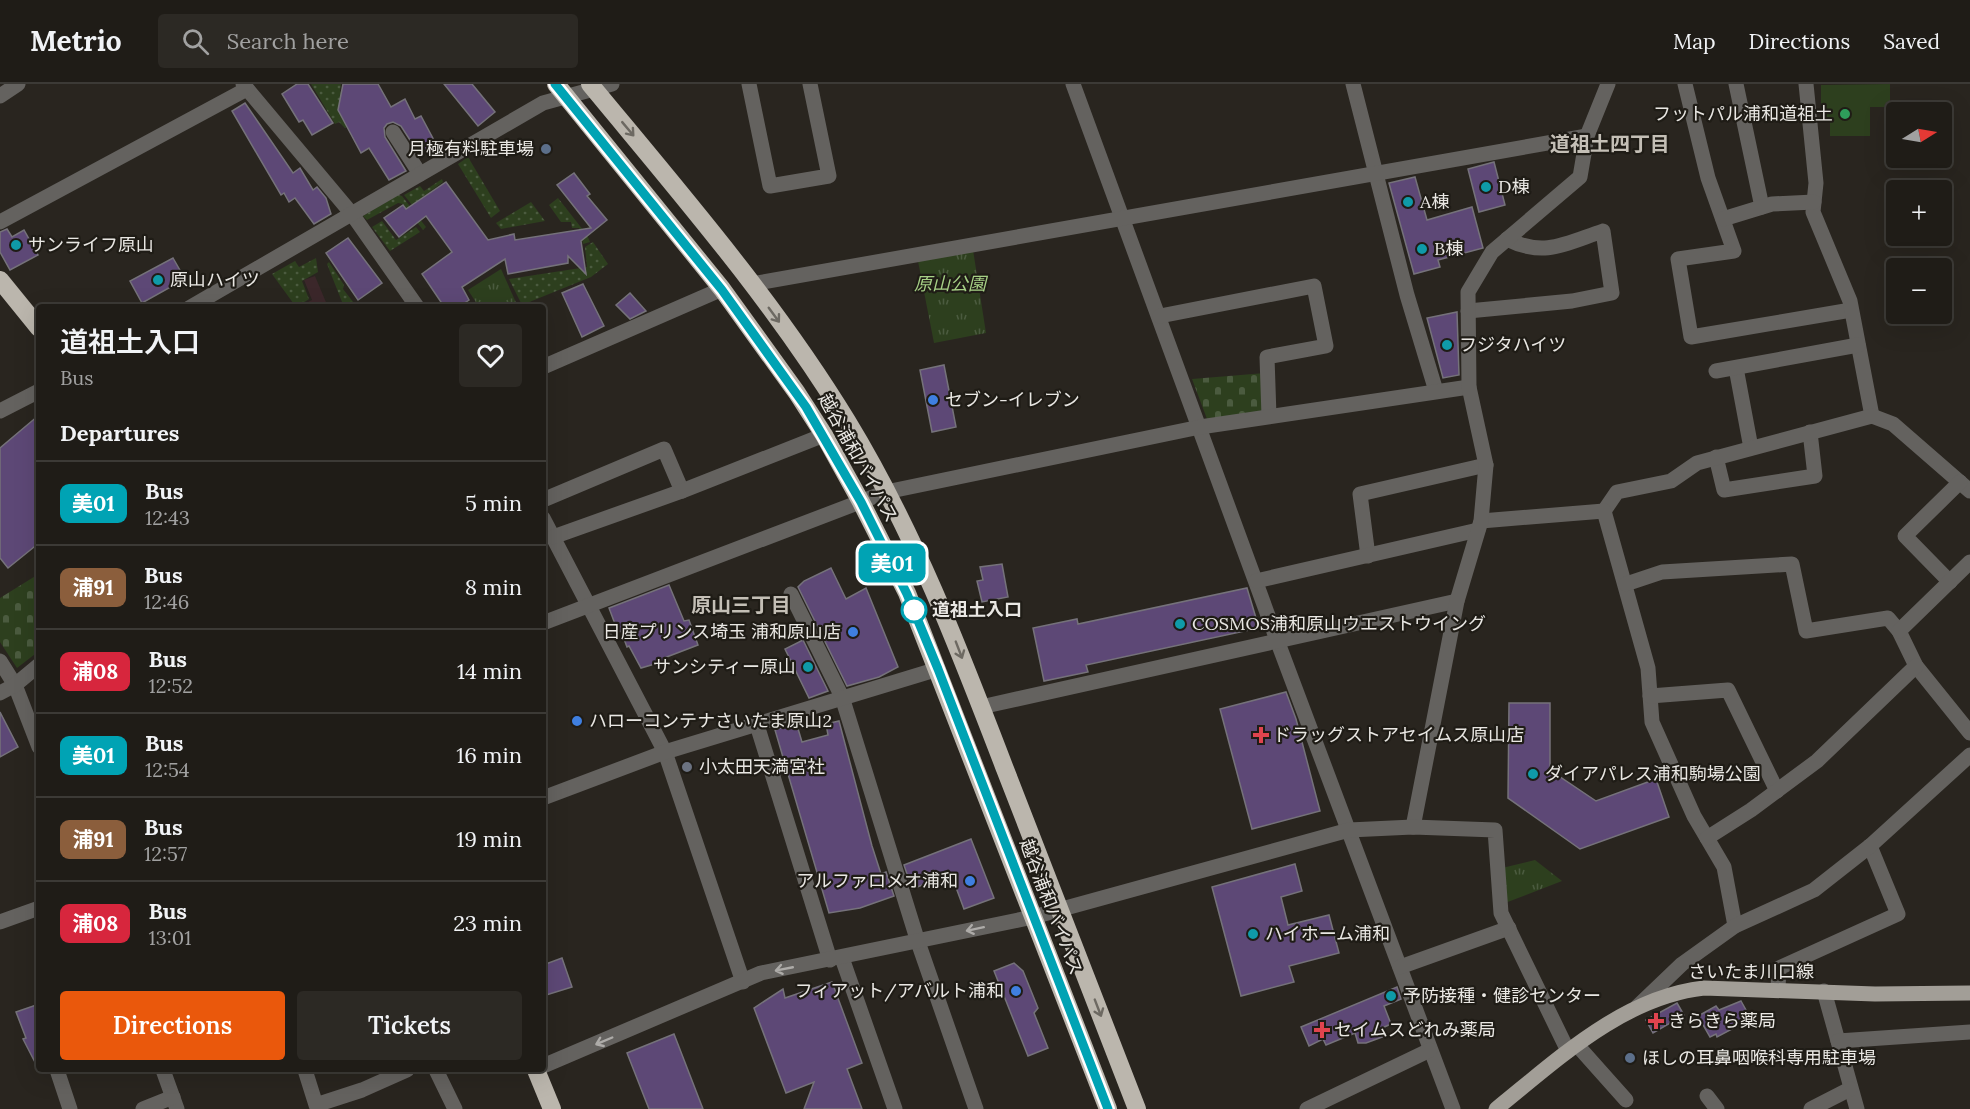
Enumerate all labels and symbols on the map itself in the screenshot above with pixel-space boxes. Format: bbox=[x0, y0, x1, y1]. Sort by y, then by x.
place label: フットパル浦和道祖土 bbox=[1653, 102, 1833, 125]
north arrow bbox=[1886, 102, 1952, 168]
marker: フットパル浦和道祖土 bbox=[1838, 107, 1852, 121]
one-way arrow bbox=[621, 121, 634, 137]
district label: 道祖土四丁目 bbox=[1550, 131, 1670, 156]
place label: 月極有料駐車場 bbox=[408, 137, 534, 160]
marker: 月極有料駐車場 bbox=[539, 142, 553, 156]
place label: D棟 bbox=[1498, 175, 1529, 198]
marker: D棟 bbox=[1479, 180, 1493, 194]
place label: A棟 bbox=[1419, 190, 1449, 213]
marker: A棟 bbox=[1401, 195, 1415, 209]
place label: サンライフ原山 bbox=[28, 233, 154, 256]
place label: B棟 bbox=[1434, 237, 1463, 260]
marker: サンライフ原山 bbox=[9, 238, 23, 252]
marker: B棟 bbox=[1415, 242, 1429, 256]
place label: 原山ハイツ bbox=[170, 268, 260, 291]
park label: 原山公園 bbox=[914, 272, 989, 295]
marker: 原山ハイツ bbox=[151, 273, 165, 287]
one-way arrow bbox=[768, 306, 781, 322]
place label: フジタハイツ bbox=[1459, 333, 1566, 356]
marker: フジタハイツ bbox=[1440, 338, 1454, 352]
place label: セブン-イレブン bbox=[945, 388, 1080, 411]
street label: 越谷浦和バイパス bbox=[814, 389, 903, 526]
marker: セブン-イレブン bbox=[926, 393, 940, 407]
line badge: 美01 bbox=[858, 544, 926, 582]
district label: 原山三丁目 bbox=[691, 592, 791, 617]
marker: 道祖土入口 bbox=[901, 597, 927, 623]
place label: 道祖土入口 bbox=[932, 598, 1022, 621]
place label: COSMOS浦和原山ウエストウイング bbox=[1192, 612, 1486, 635]
marker: COSMOS浦和原山ウエストウイング bbox=[1173, 617, 1187, 631]
place label: 日産プリンス埼玉 浦和原山店 bbox=[603, 620, 841, 643]
marker: 日産プリンス埼玉 浦和原山店 bbox=[846, 625, 860, 639]
one-way arrow bbox=[954, 640, 965, 659]
place label: サンシティー原山 bbox=[653, 655, 796, 678]
marker: サンシティー原山 bbox=[801, 660, 815, 674]
place label: ハローコンテナさいたま原山2 bbox=[589, 709, 832, 732]
marker: ハローコンテナさいたま原山2 bbox=[570, 714, 584, 728]
place label: ドラッグストアセイムス原山店 bbox=[1273, 723, 1524, 746]
marker: ドラッグストアセイムス原山店 bbox=[1254, 728, 1268, 742]
place label: 小太田天満宮社 bbox=[699, 755, 825, 778]
marker: 小太田天満宮社 bbox=[680, 760, 694, 774]
place label: ダイアパレス浦和駒場公園 bbox=[1545, 762, 1761, 785]
marker: ダイアパレス浦和駒場公園 bbox=[1526, 767, 1540, 781]
street label: 越谷浦和バイパス bbox=[1015, 836, 1088, 978]
place label: アルファロメオ浦和 bbox=[796, 869, 958, 892]
marker: アルファロメオ浦和 bbox=[963, 874, 977, 888]
place label: ハイホーム浦和 bbox=[1265, 922, 1390, 945]
one-way arrow bbox=[966, 924, 985, 936]
marker: ハイホーム浦和 bbox=[1246, 927, 1260, 941]
street label: さいたま川口線 bbox=[1688, 960, 1814, 983]
one-way arrow bbox=[775, 964, 795, 975]
place label: フィアット/アバルト浦和 bbox=[795, 979, 1004, 1002]
marker: フィアット/アバルト浦和 bbox=[1009, 984, 1023, 998]
place label: 予防接種・健診センター bbox=[1403, 984, 1601, 1007]
marker: 予防接種・健診センター bbox=[1384, 989, 1398, 1003]
one-way arrow bbox=[1093, 998, 1104, 1017]
place label: きらきら薬局 bbox=[1668, 1009, 1776, 1032]
marker: きらきら薬局 bbox=[1649, 1014, 1663, 1028]
place label: セイムスどれみ薬局 bbox=[1334, 1018, 1496, 1041]
marker: セイムスどれみ薬局 bbox=[1315, 1023, 1329, 1037]
one-way arrow bbox=[595, 1036, 613, 1047]
place label: ほしの耳鼻咽喉科専用駐車場 bbox=[1642, 1046, 1876, 1069]
marker: ほしの耳鼻咽喉科専用駐車場 bbox=[1623, 1051, 1637, 1065]

